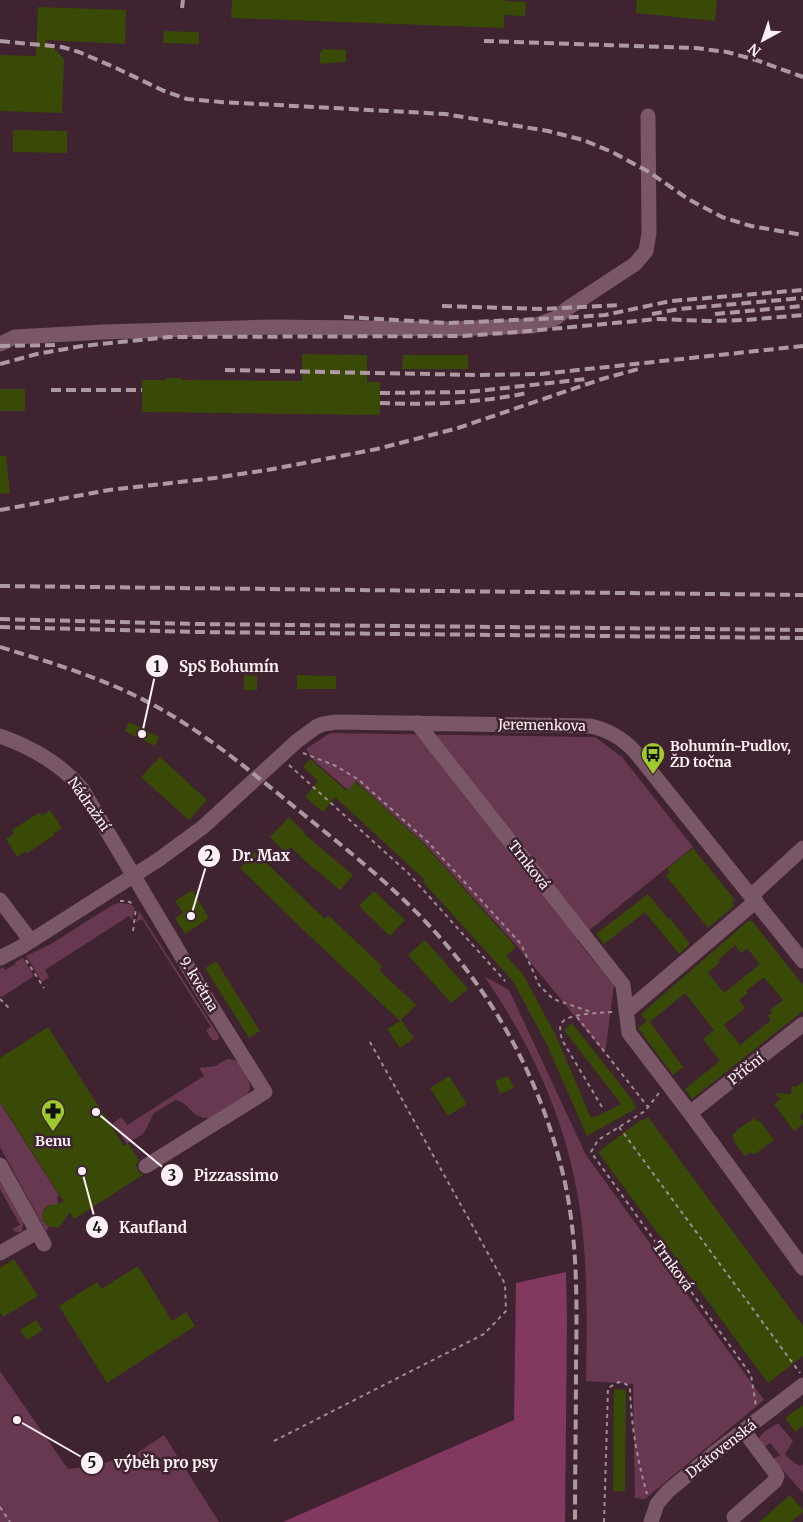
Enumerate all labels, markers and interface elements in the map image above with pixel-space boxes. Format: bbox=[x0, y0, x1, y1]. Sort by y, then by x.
north arrow bbox=[738, 15, 788, 65]
text: N bbox=[745, 40, 765, 60]
callout: SpS Bohumín bbox=[144, 651, 289, 681]
text: 1 bbox=[154, 657, 161, 676]
text: SpS Bohumín bbox=[179, 657, 279, 676]
street label: Jeremenkova bbox=[497, 715, 587, 735]
place label: Bohumín-Pudlov, ŽD točna bbox=[670, 737, 791, 771]
bus stop icon: Bohumín-Pudlov, ŽD točna bbox=[640, 741, 666, 775]
street label: Nádražní bbox=[64, 773, 114, 835]
street label: Trnková bbox=[504, 837, 554, 893]
callout: Dr. Max bbox=[197, 841, 300, 871]
text: 2 bbox=[205, 846, 214, 865]
text: Dr. Max bbox=[232, 846, 291, 865]
street label: 9. května bbox=[176, 953, 223, 1015]
street label: Příční bbox=[724, 1049, 768, 1089]
pharmacy icon: Benu bbox=[40, 1098, 66, 1132]
place label: Benu bbox=[35, 1132, 71, 1150]
callout: Pizzassimo bbox=[159, 1160, 289, 1190]
text: 3 bbox=[168, 1166, 176, 1185]
text: Pizzassimo bbox=[194, 1166, 278, 1185]
callout: Kaufland bbox=[84, 1212, 197, 1242]
text: 4 bbox=[92, 1218, 102, 1237]
text: Kaufland bbox=[119, 1218, 187, 1237]
street label: Trnková bbox=[649, 1238, 697, 1295]
street label: Drátovenská bbox=[682, 1415, 760, 1482]
callout: výběh pro psy bbox=[79, 1448, 228, 1478]
text: 5 bbox=[88, 1453, 96, 1472]
text: výběh pro psy bbox=[113, 1453, 218, 1472]

